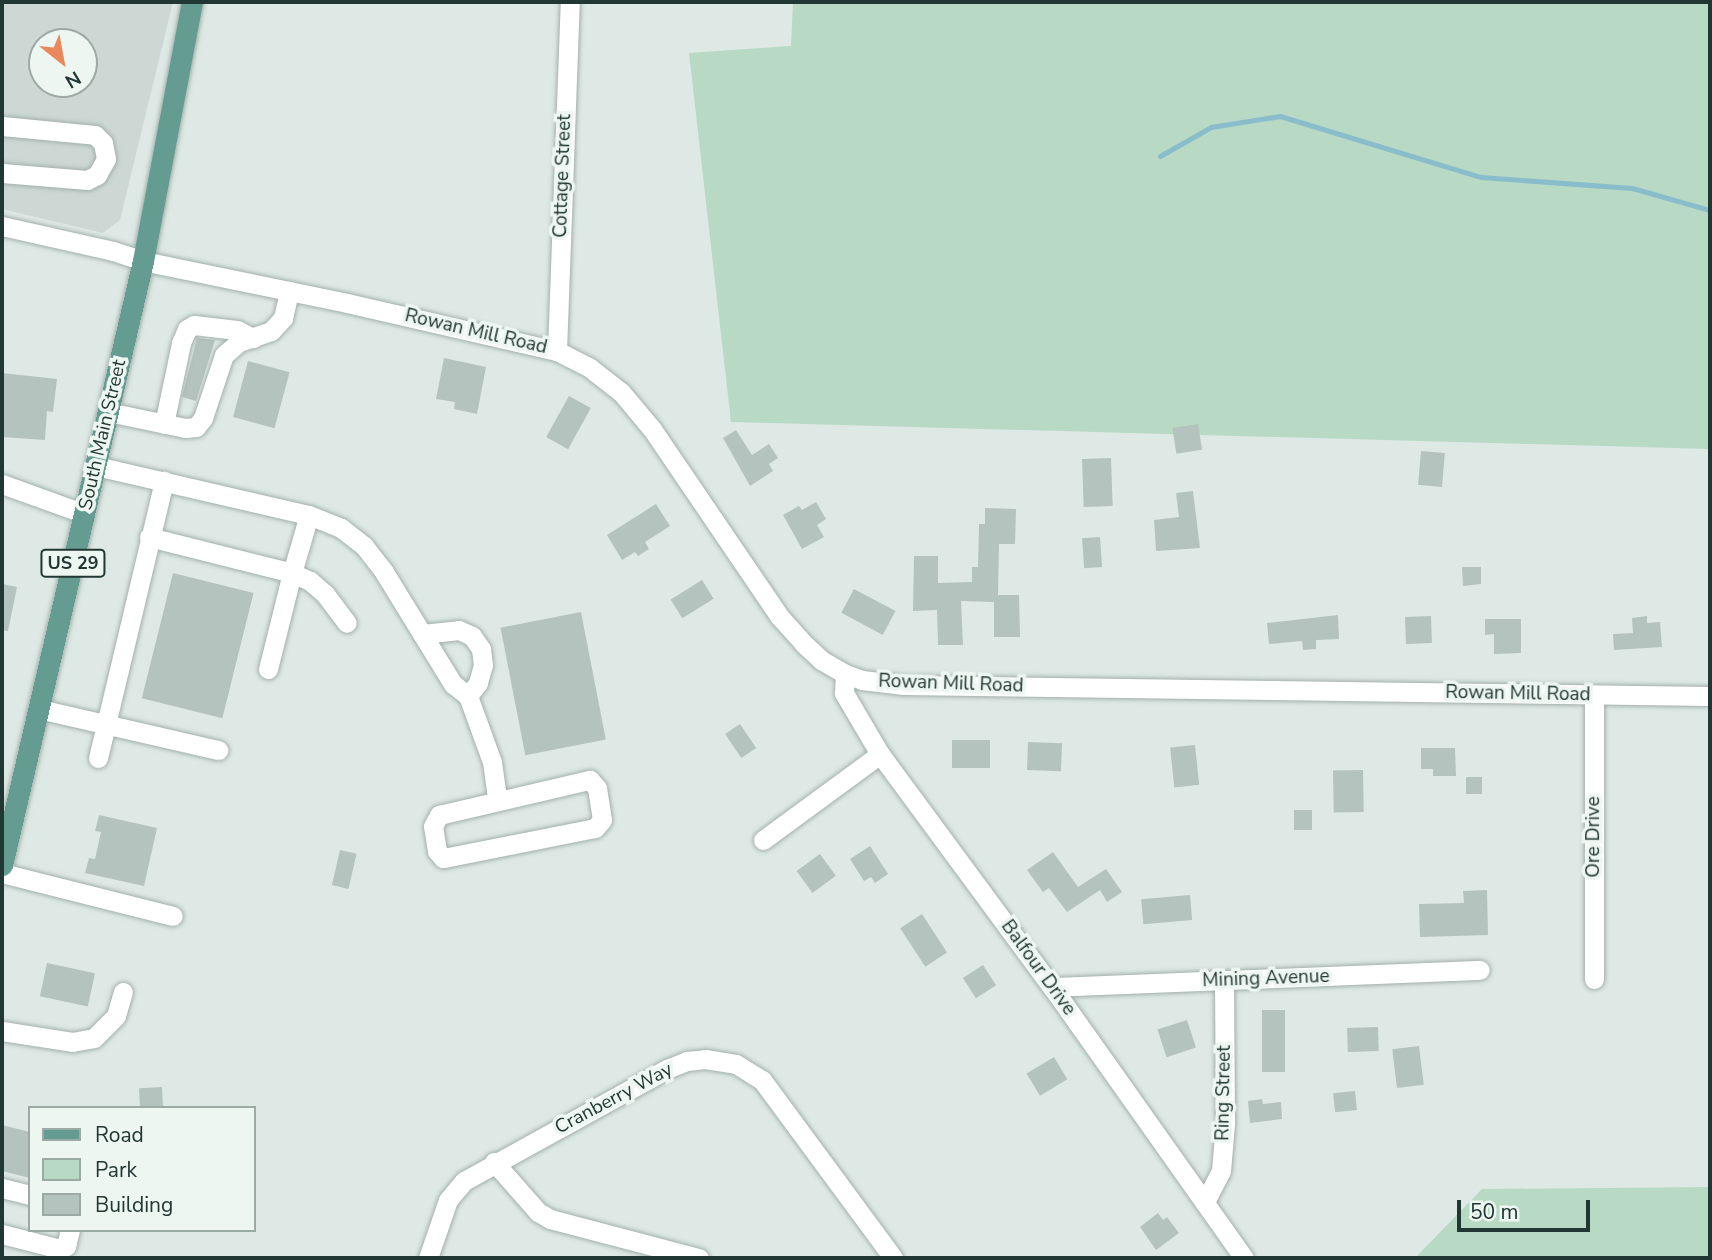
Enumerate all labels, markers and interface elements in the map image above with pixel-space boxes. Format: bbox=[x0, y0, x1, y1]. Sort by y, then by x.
north arrow bbox=[28, 28, 98, 98]
text: N bbox=[60, 64, 86, 94]
street label: Cottage Street bbox=[549, 114, 577, 238]
street label: Rowan Mill Road bbox=[403, 305, 549, 359]
street label: South Main Street bbox=[75, 358, 131, 512]
road number: US 29 bbox=[40, 548, 106, 578]
street label: Rowan Mill Road bbox=[878, 670, 1024, 698]
street label: Rowan Mill Road bbox=[1445, 681, 1591, 707]
street label: Ore Drive bbox=[1583, 796, 1605, 878]
street label: Balfour Drive bbox=[996, 916, 1080, 1020]
street label: Mining Avenue bbox=[1202, 965, 1330, 993]
street label: Ring Street bbox=[1212, 1045, 1236, 1141]
street label: Cranberry Way bbox=[551, 1058, 677, 1140]
legend bbox=[28, 1106, 256, 1232]
text: Road bbox=[95, 1121, 144, 1149]
text: Park bbox=[95, 1156, 137, 1184]
scale bar bbox=[1460, 1186, 1593, 1230]
text: Building bbox=[95, 1191, 173, 1219]
text: 50 m bbox=[1470, 1198, 1519, 1226]

